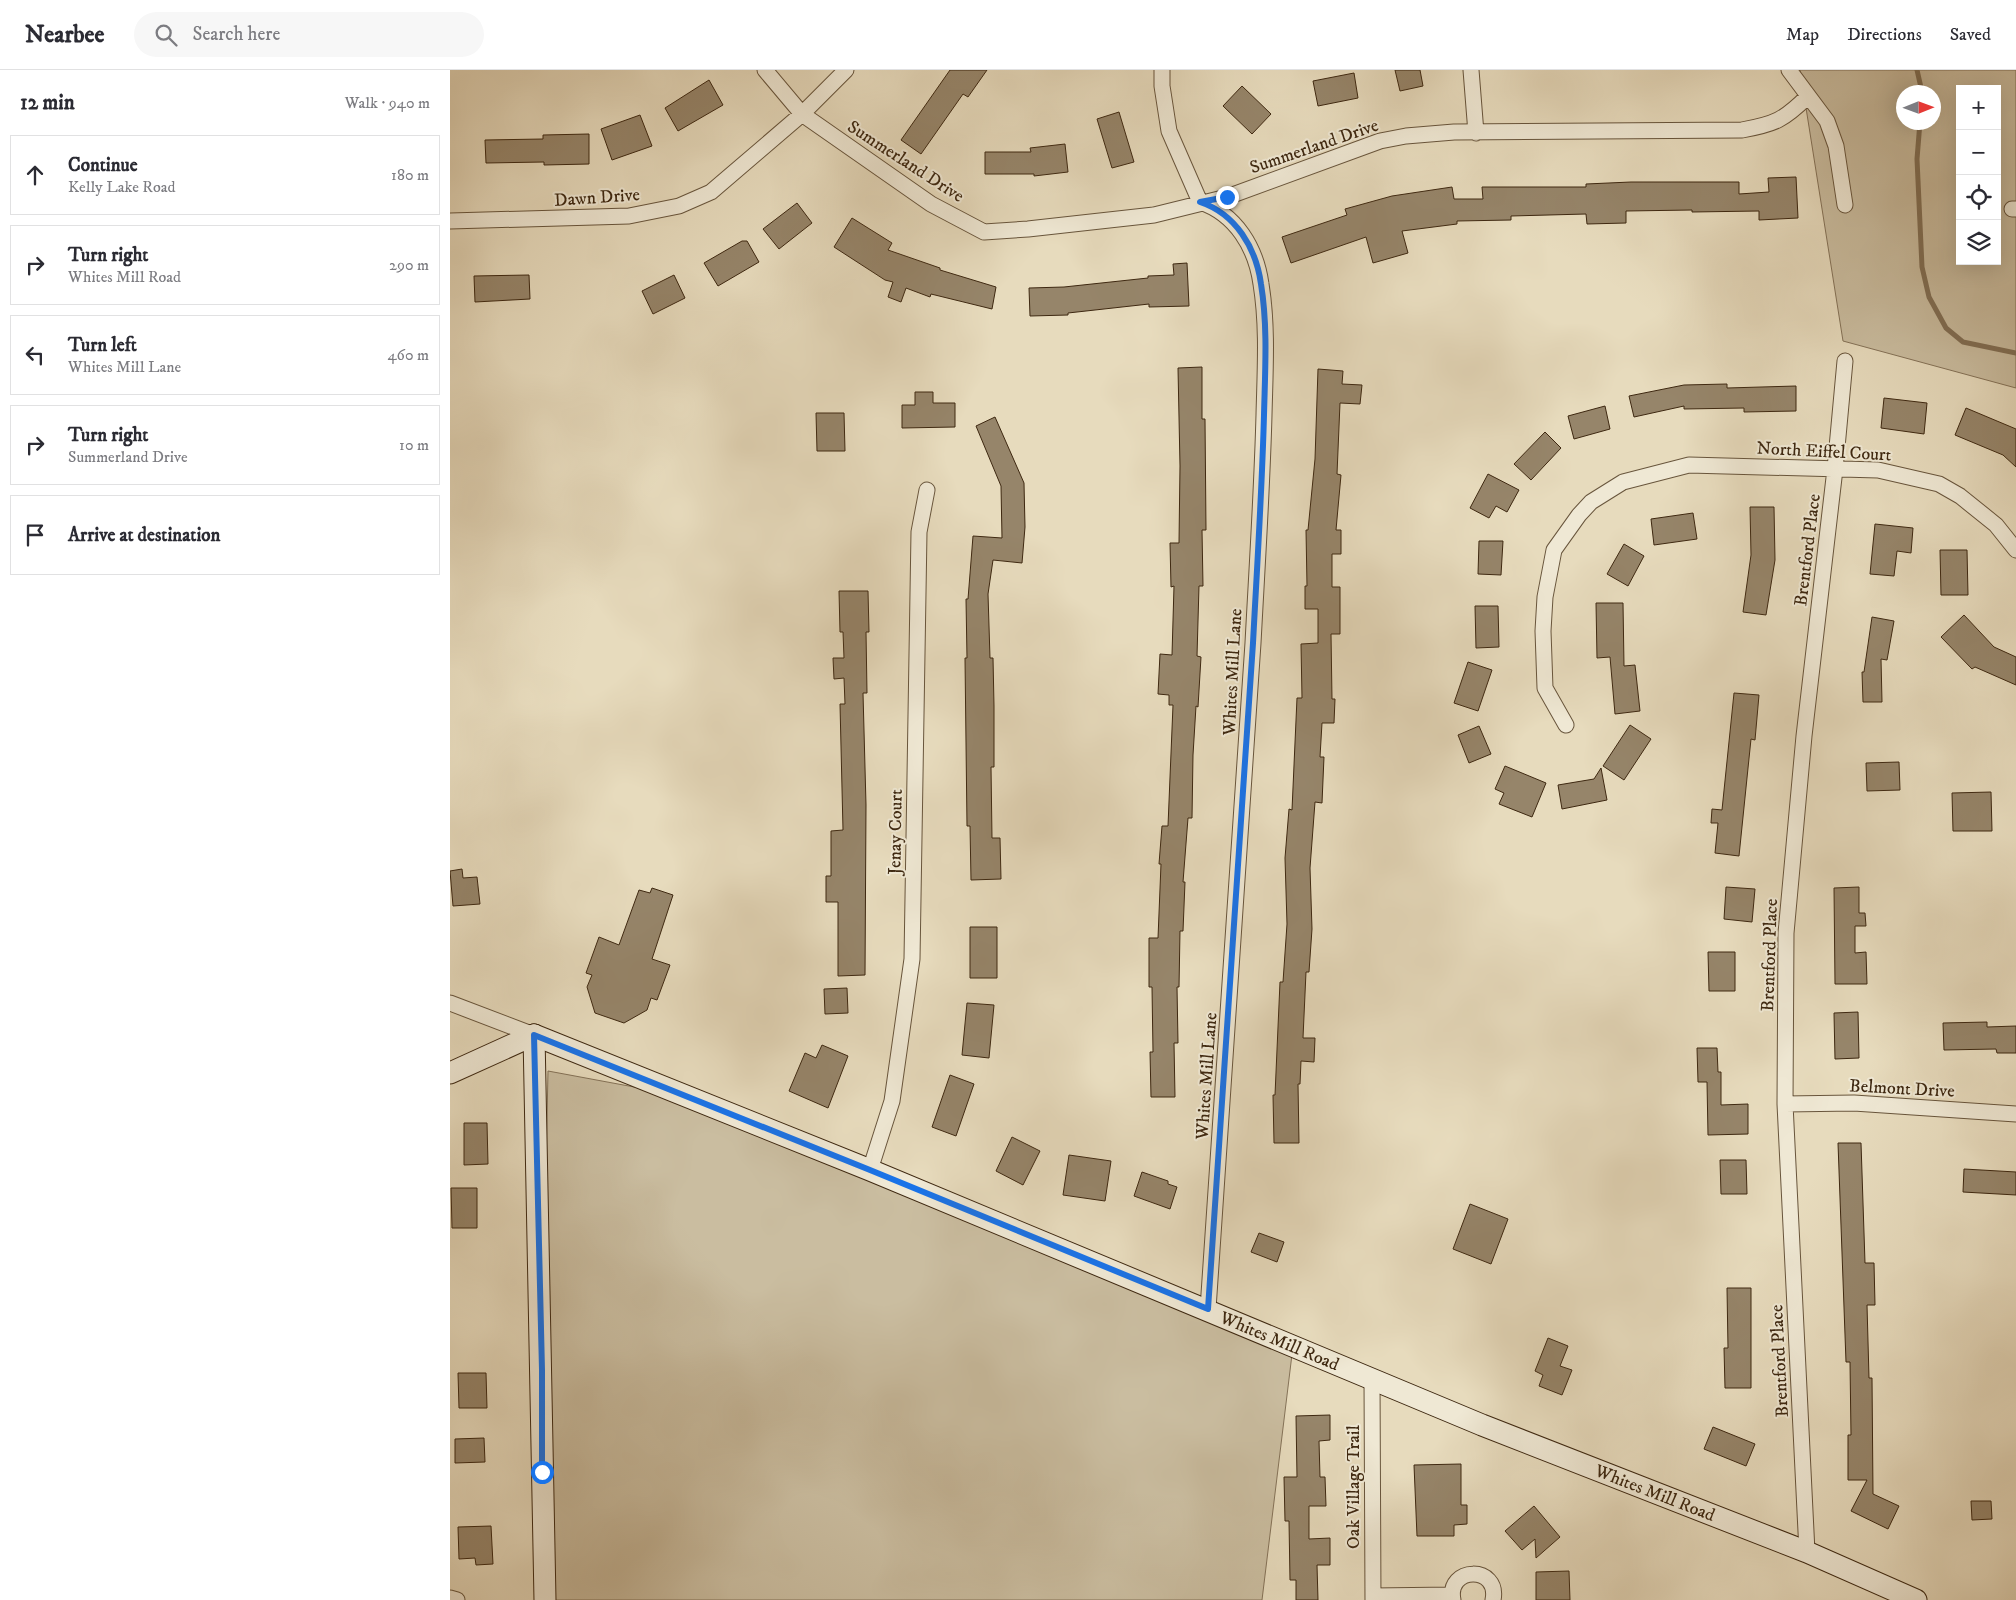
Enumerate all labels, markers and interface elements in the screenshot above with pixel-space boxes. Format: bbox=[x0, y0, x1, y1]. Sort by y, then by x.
search box bbox=[134, 12, 484, 57]
text: Nearbee bbox=[25, 20, 104, 50]
icon: search bbox=[152, 21, 180, 49]
text: Search here bbox=[192, 23, 280, 46]
text: Map bbox=[1786, 24, 1819, 46]
text: Directions bbox=[1847, 24, 1922, 46]
text: Saved bbox=[1950, 24, 1991, 46]
north arrow bbox=[1896, 85, 1941, 130]
map controls bbox=[1956, 85, 2001, 265]
button: + bbox=[1956, 85, 2001, 130]
text: 12 min bbox=[20, 90, 75, 116]
text: Walk · 940 m bbox=[345, 93, 430, 113]
street label: Summerland Drive bbox=[1247, 115, 1381, 179]
street label: Summerland Drive bbox=[843, 116, 968, 208]
button: − bbox=[1956, 130, 2001, 175]
text: Continue bbox=[68, 154, 138, 177]
icon: ahead bbox=[21, 161, 49, 189]
text: 180 m bbox=[391, 165, 429, 185]
button: locate bbox=[1956, 175, 2001, 220]
text: Kelly Lake Road bbox=[68, 177, 175, 197]
street label: Dawn Drive bbox=[553, 184, 641, 212]
route end bbox=[1216, 186, 1239, 209]
button: layers bbox=[1956, 220, 2001, 265]
text: Turn right bbox=[68, 244, 148, 267]
icon: right bbox=[21, 251, 49, 279]
text: 290 m bbox=[389, 255, 429, 275]
text: Whites Mill Road bbox=[68, 267, 181, 287]
text: Turn left bbox=[68, 334, 137, 357]
icon: left bbox=[21, 341, 49, 369]
text: 460 m bbox=[387, 345, 429, 365]
text: Whites Mill Lane bbox=[68, 357, 181, 377]
text: Turn right bbox=[68, 424, 148, 447]
icon: right bbox=[21, 431, 49, 459]
text: 10 m bbox=[399, 435, 429, 455]
street label: North Eiffel Court bbox=[1756, 437, 1892, 467]
text: Summerland Drive bbox=[68, 447, 188, 467]
street label: Brentford Place bbox=[1790, 493, 1826, 608]
icon: arrive bbox=[21, 521, 49, 549]
text: Arrive at destination bbox=[68, 524, 220, 547]
street label: Whites Mill Lane bbox=[1219, 608, 1247, 737]
street label: Jenay Court bbox=[884, 789, 908, 877]
street label: Brentford Place bbox=[1757, 898, 1783, 1012]
street label: Whites Mill Lane bbox=[1192, 1012, 1222, 1141]
street label: Belmont Drive bbox=[1849, 1075, 1955, 1103]
street label: Brentford Place bbox=[1766, 1304, 1794, 1418]
street label: Whites Mill Road bbox=[1216, 1307, 1342, 1376]
street label: Oak Village Trail bbox=[1343, 1425, 1365, 1549]
street label: Whites Mill Road bbox=[1591, 1460, 1718, 1527]
route start bbox=[531, 1461, 554, 1484]

